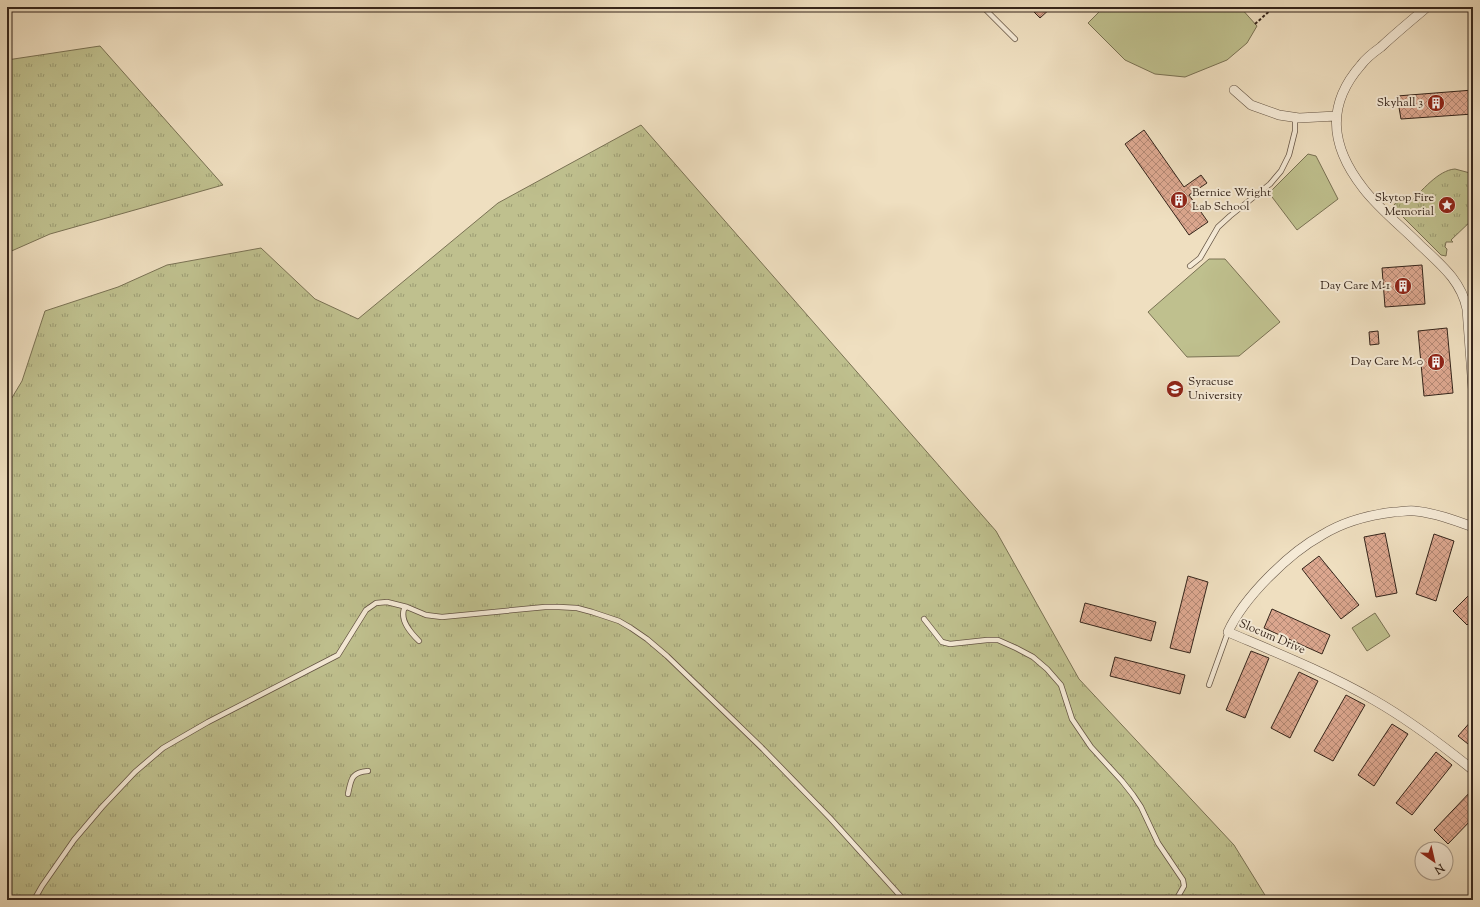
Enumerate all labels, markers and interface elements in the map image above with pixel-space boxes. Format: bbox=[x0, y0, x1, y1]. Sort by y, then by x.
building icon: Skyhall 3 bbox=[1426, 93, 1446, 113]
place label: Skyhall 3 bbox=[1377, 94, 1423, 112]
place label: Bernice Wright Lab School bbox=[1192, 184, 1271, 216]
place label: Skytop Fire Memorial bbox=[1375, 189, 1435, 221]
building icon: Bernice Wright Lab School bbox=[1169, 190, 1189, 210]
place icon: Skytop Fire Memorial bbox=[1437, 195, 1457, 215]
building icon: Day Care M-1 bbox=[1393, 276, 1413, 296]
place label: Day Care M-1 bbox=[1320, 277, 1390, 295]
building icon: Day Care M-0 bbox=[1426, 352, 1446, 372]
place label: Day Care M-0 bbox=[1351, 353, 1423, 371]
place label: Syracuse University bbox=[1188, 373, 1242, 405]
school or university icon: Syracuse University bbox=[1165, 379, 1185, 399]
street label: Slocum Drive bbox=[1236, 615, 1308, 659]
north arrow bbox=[1414, 841, 1454, 881]
text: N bbox=[1431, 859, 1448, 878]

